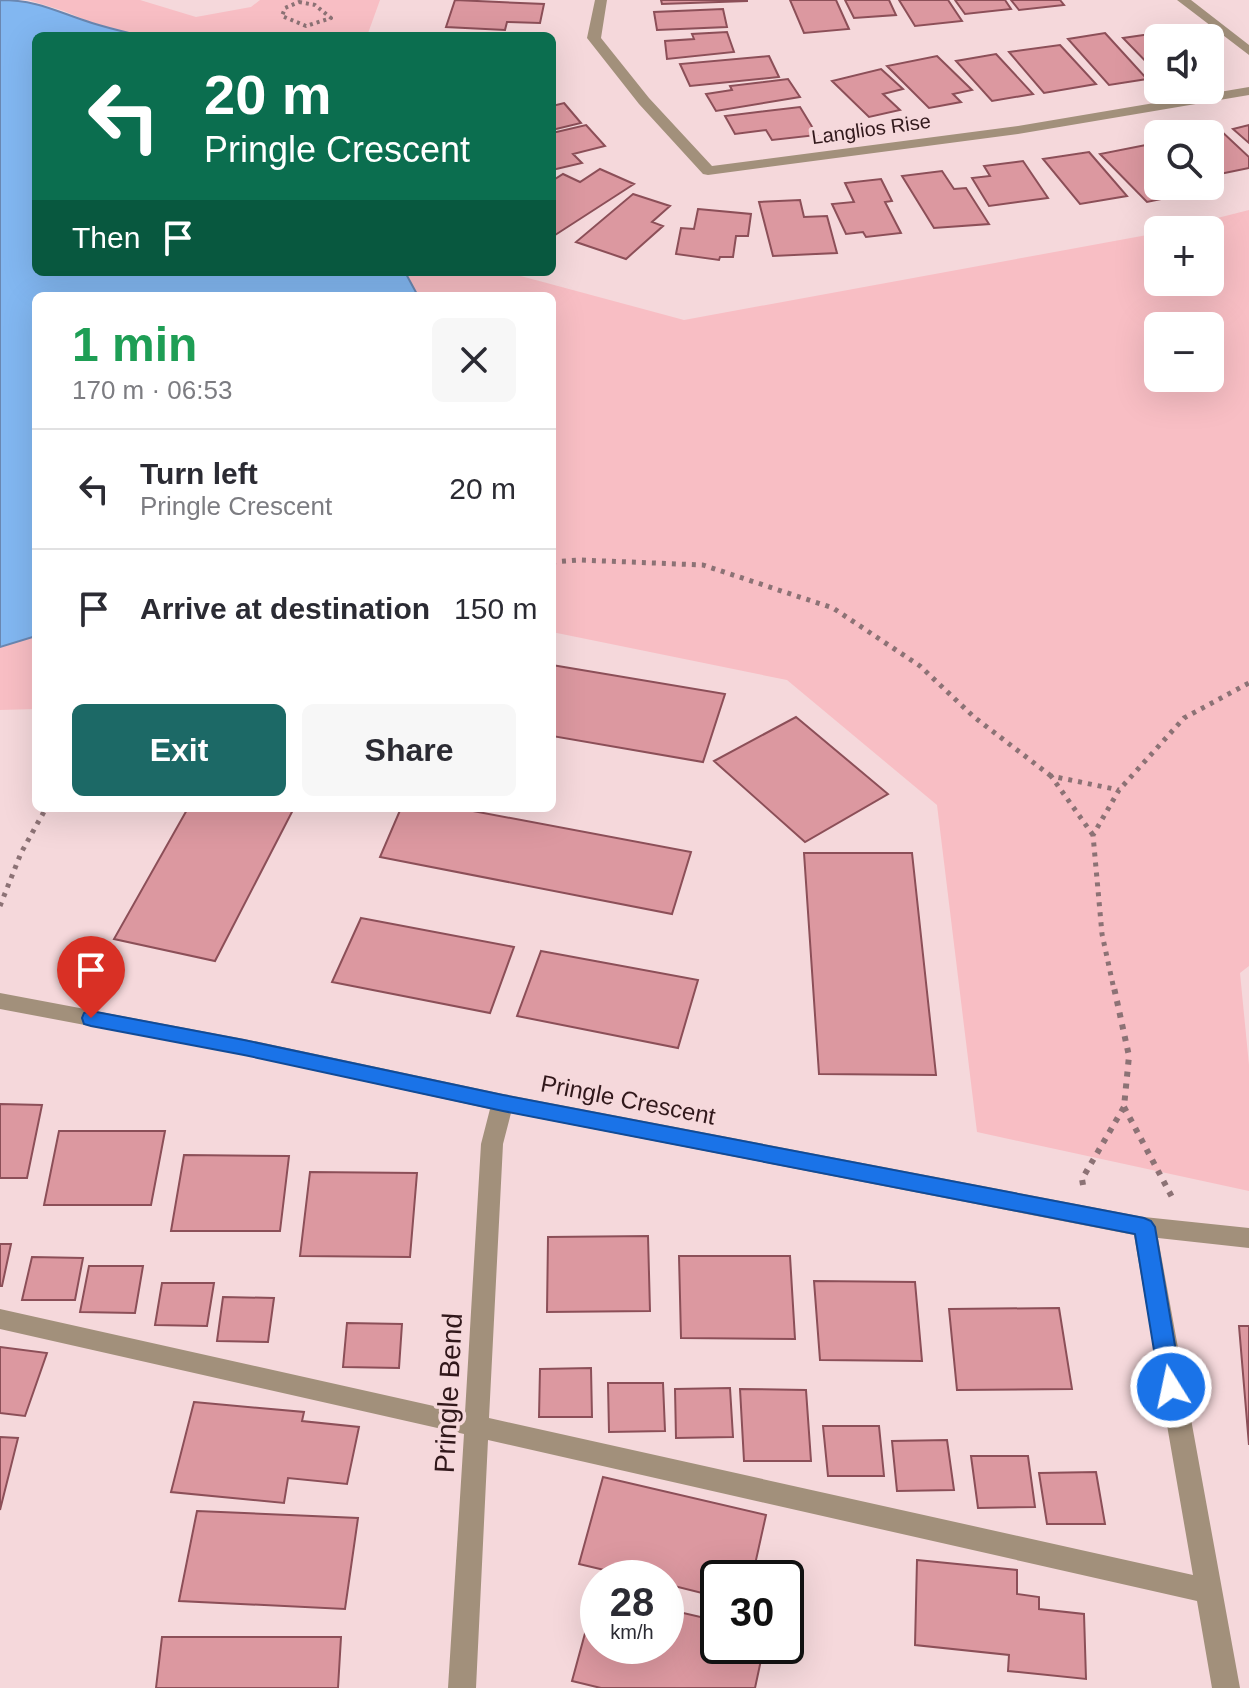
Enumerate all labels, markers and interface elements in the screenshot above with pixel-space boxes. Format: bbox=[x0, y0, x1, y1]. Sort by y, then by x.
map controls bbox=[1144, 24, 1224, 392]
button: sound bbox=[1144, 24, 1224, 104]
text: 20 m bbox=[204, 63, 332, 126]
icon: left bbox=[72, 64, 176, 168]
street label: Langlios Rise bbox=[810, 110, 932, 148]
button: search bbox=[1144, 120, 1224, 200]
text: Pringle Crescent bbox=[204, 129, 470, 170]
icon: arrive bbox=[156, 216, 200, 260]
button: + bbox=[1144, 216, 1224, 296]
text: Then bbox=[72, 221, 140, 254]
button: − bbox=[1144, 312, 1224, 392]
text: 1 min bbox=[72, 318, 197, 371]
button: close bbox=[432, 318, 516, 402]
text: 170 m · 06:53 bbox=[72, 375, 232, 405]
text: Turn left bbox=[140, 457, 258, 490]
icon: left bbox=[72, 467, 116, 511]
text: 20 m bbox=[449, 472, 516, 505]
text: Pringle Crescent bbox=[140, 491, 332, 521]
icon: arrive bbox=[72, 587, 116, 631]
text: Arrive at destination bbox=[140, 592, 430, 625]
text: 150 m bbox=[454, 592, 537, 625]
button: Exit bbox=[72, 704, 286, 796]
button: Share bbox=[302, 704, 516, 796]
pin bbox=[57, 936, 125, 1018]
icon: arrive bbox=[69, 948, 113, 992]
street label: Pringle Crescent bbox=[538, 1069, 718, 1130]
street label: Pringle Bend bbox=[429, 1312, 468, 1474]
position arrow bbox=[1129, 1345, 1213, 1429]
speed limit sign: 30 bbox=[700, 1560, 804, 1664]
text: 28 bbox=[610, 1580, 654, 1624]
text: km/h bbox=[610, 1621, 654, 1643]

